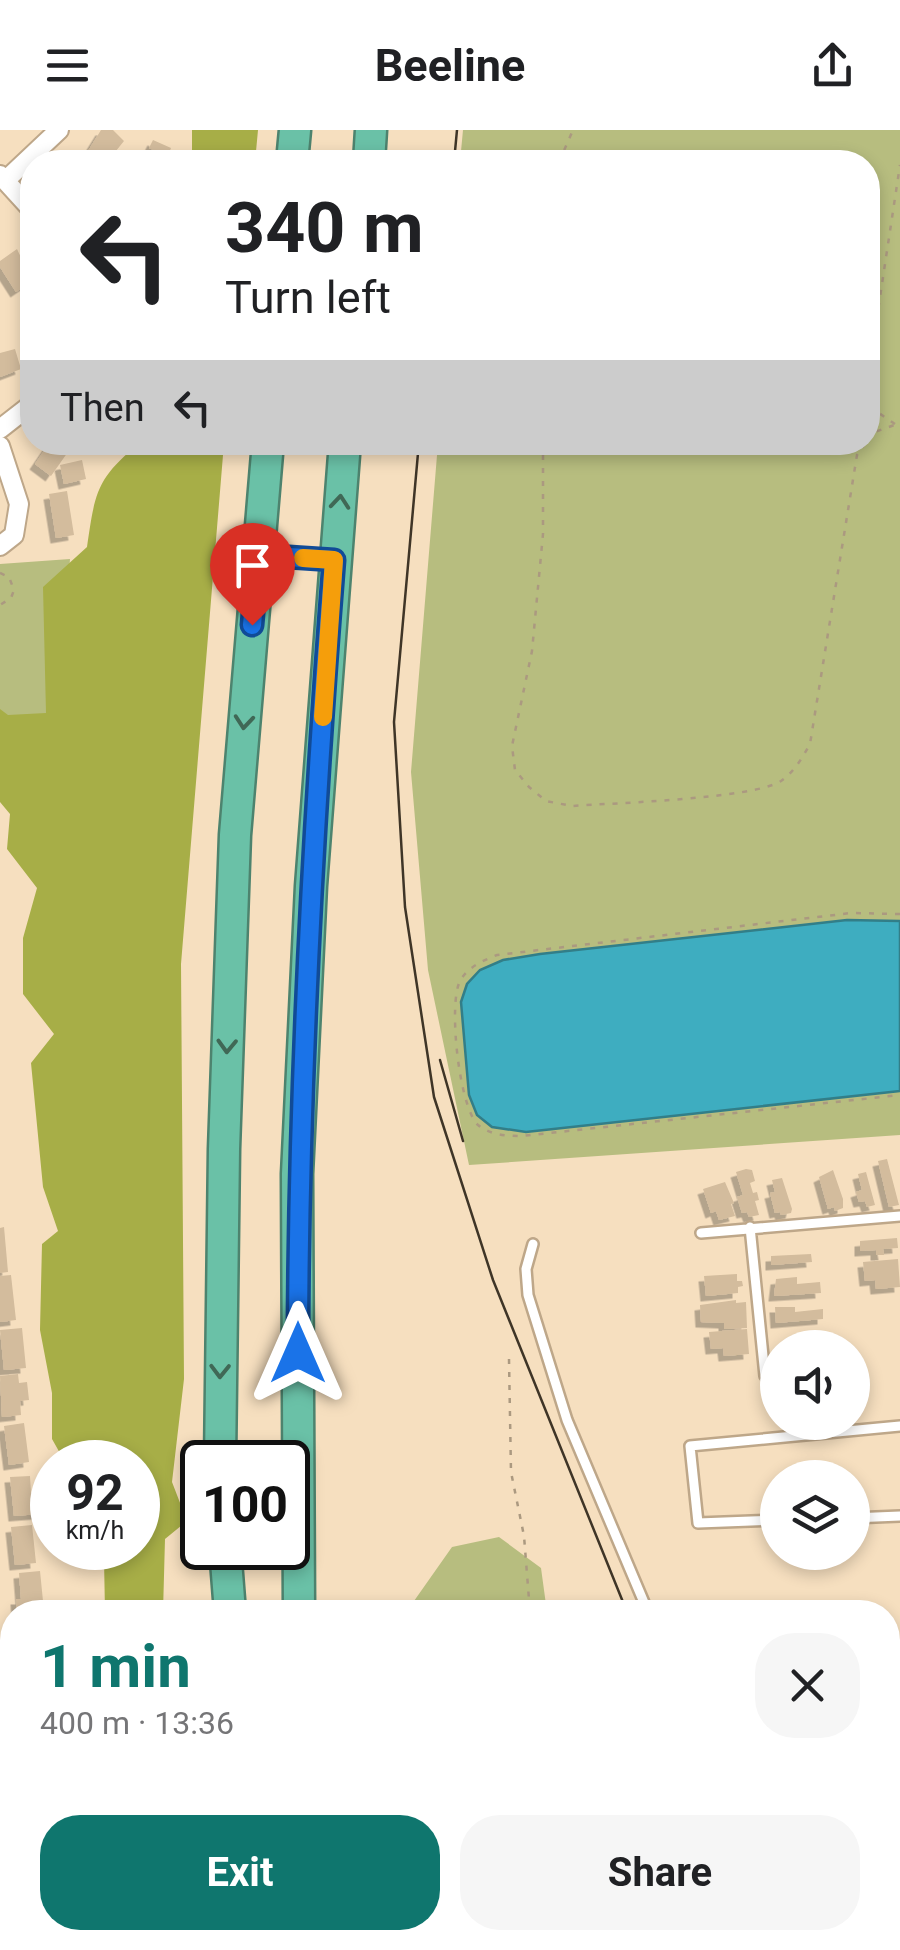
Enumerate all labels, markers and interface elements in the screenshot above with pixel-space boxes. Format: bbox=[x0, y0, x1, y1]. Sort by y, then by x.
icon: menu bbox=[40, 38, 95, 93]
icon: share bbox=[805, 38, 860, 93]
text: Beeline bbox=[375, 39, 525, 92]
text: 340 m bbox=[225, 187, 424, 269]
icon: left bbox=[60, 190, 190, 320]
text: Turn left bbox=[225, 271, 391, 324]
icon: left bbox=[165, 380, 220, 435]
text: Then bbox=[60, 386, 145, 430]
one-way arrow bbox=[328, 493, 350, 509]
pin bbox=[210, 523, 295, 626]
icon: arrive bbox=[225, 538, 280, 593]
one-way arrow bbox=[234, 714, 256, 730]
one-way arrow bbox=[217, 1039, 238, 1055]
position arrow bbox=[246, 1301, 350, 1405]
map controls bbox=[760, 1330, 870, 1570]
button: sound bbox=[760, 1330, 870, 1440]
one-way arrow bbox=[209, 1364, 230, 1380]
speed limit sign: 100 bbox=[180, 1440, 310, 1570]
button: layers bbox=[760, 1460, 870, 1570]
text: 92 bbox=[66, 1464, 124, 1522]
text: km/h bbox=[66, 1516, 124, 1545]
text: 1 min bbox=[40, 1631, 191, 1702]
button: close bbox=[755, 1633, 860, 1738]
text: 400 m · 13:36 bbox=[40, 1704, 234, 1742]
button: Exit bbox=[40, 1815, 440, 1930]
button: Share bbox=[460, 1815, 860, 1930]

